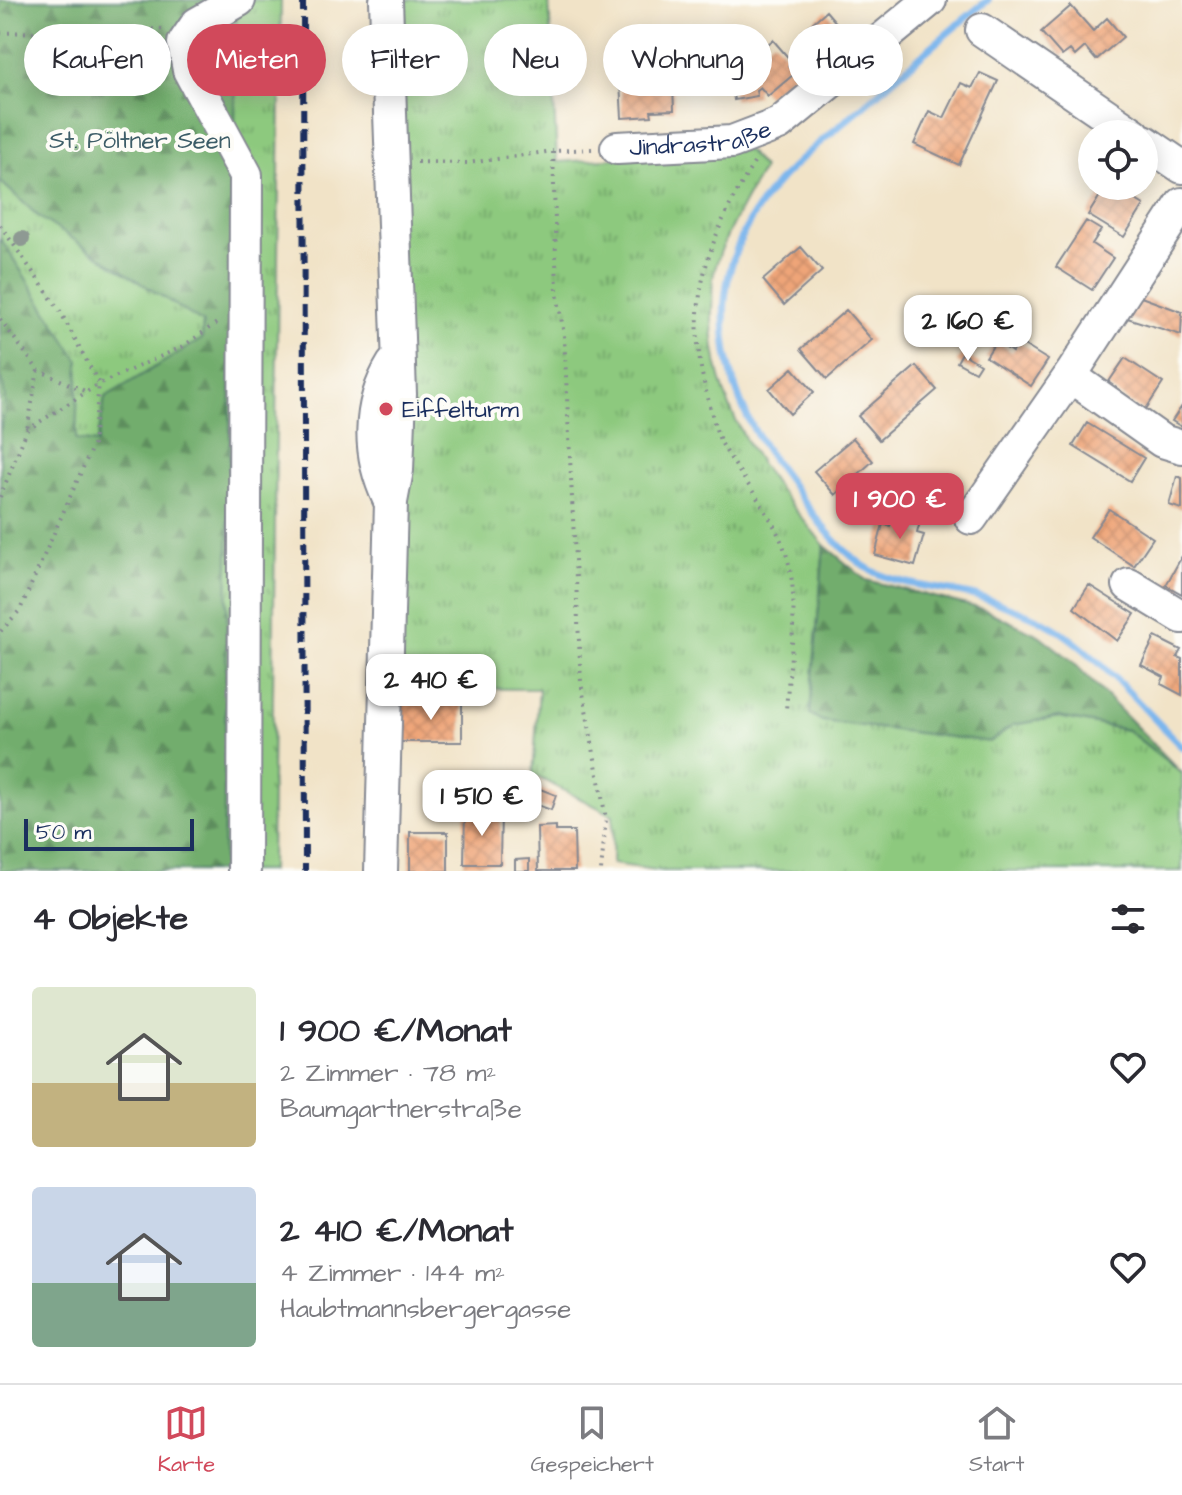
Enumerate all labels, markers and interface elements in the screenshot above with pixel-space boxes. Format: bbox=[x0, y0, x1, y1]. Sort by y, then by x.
chip: Kaufen bbox=[24, 24, 171, 96]
chip: Mieten bbox=[187, 24, 326, 96]
chip: Filter bbox=[342, 24, 468, 96]
chip: Neu bbox=[484, 24, 587, 96]
chip: Wohnung bbox=[603, 24, 772, 96]
chip: Haus bbox=[788, 24, 903, 96]
street label: Jindrastraße bbox=[628, 113, 776, 165]
map controls bbox=[1078, 120, 1158, 200]
button: locate bbox=[1078, 120, 1158, 200]
park label: St. Pöltner Seen bbox=[49, 124, 231, 158]
pin: 2 160 € bbox=[894, 295, 1042, 363]
text: 2 160 € bbox=[922, 303, 1014, 339]
place label: Eiffelturm bbox=[402, 393, 519, 427]
marker: Eiffelturm bbox=[377, 400, 395, 418]
pin: 1 900 € bbox=[826, 473, 974, 541]
text: 1 900 € bbox=[854, 481, 946, 517]
pin: 2 410 € bbox=[357, 654, 505, 722]
text: 2 410 € bbox=[384, 662, 478, 698]
pin: 1 510 € bbox=[408, 770, 556, 838]
text: 1 510 € bbox=[441, 778, 523, 814]
scale bar bbox=[24, 815, 194, 851]
text: 50 m bbox=[36, 817, 91, 848]
text: 4 Objekte bbox=[32, 895, 188, 943]
icon: filters bbox=[1106, 897, 1150, 941]
text: 1 900 €/Monat bbox=[280, 1007, 512, 1055]
icon: home bbox=[96, 1019, 192, 1115]
icon: heart bbox=[1106, 1045, 1150, 1089]
text: 2 Zimmer · 78 m² bbox=[280, 1055, 496, 1091]
text: Baumgartnerstraße bbox=[280, 1091, 522, 1127]
text: 2 410 €/Monat bbox=[280, 1207, 513, 1255]
icon: home bbox=[96, 1219, 192, 1315]
icon: heart bbox=[1106, 1245, 1150, 1289]
text: 4 Zimmer · 144 m² bbox=[280, 1255, 505, 1291]
text: Haubtmannsbergergasse bbox=[280, 1291, 571, 1327]
tab: Karte bbox=[158, 1401, 215, 1480]
tab: Gespeichert bbox=[530, 1401, 654, 1480]
tab: Start bbox=[969, 1401, 1024, 1480]

